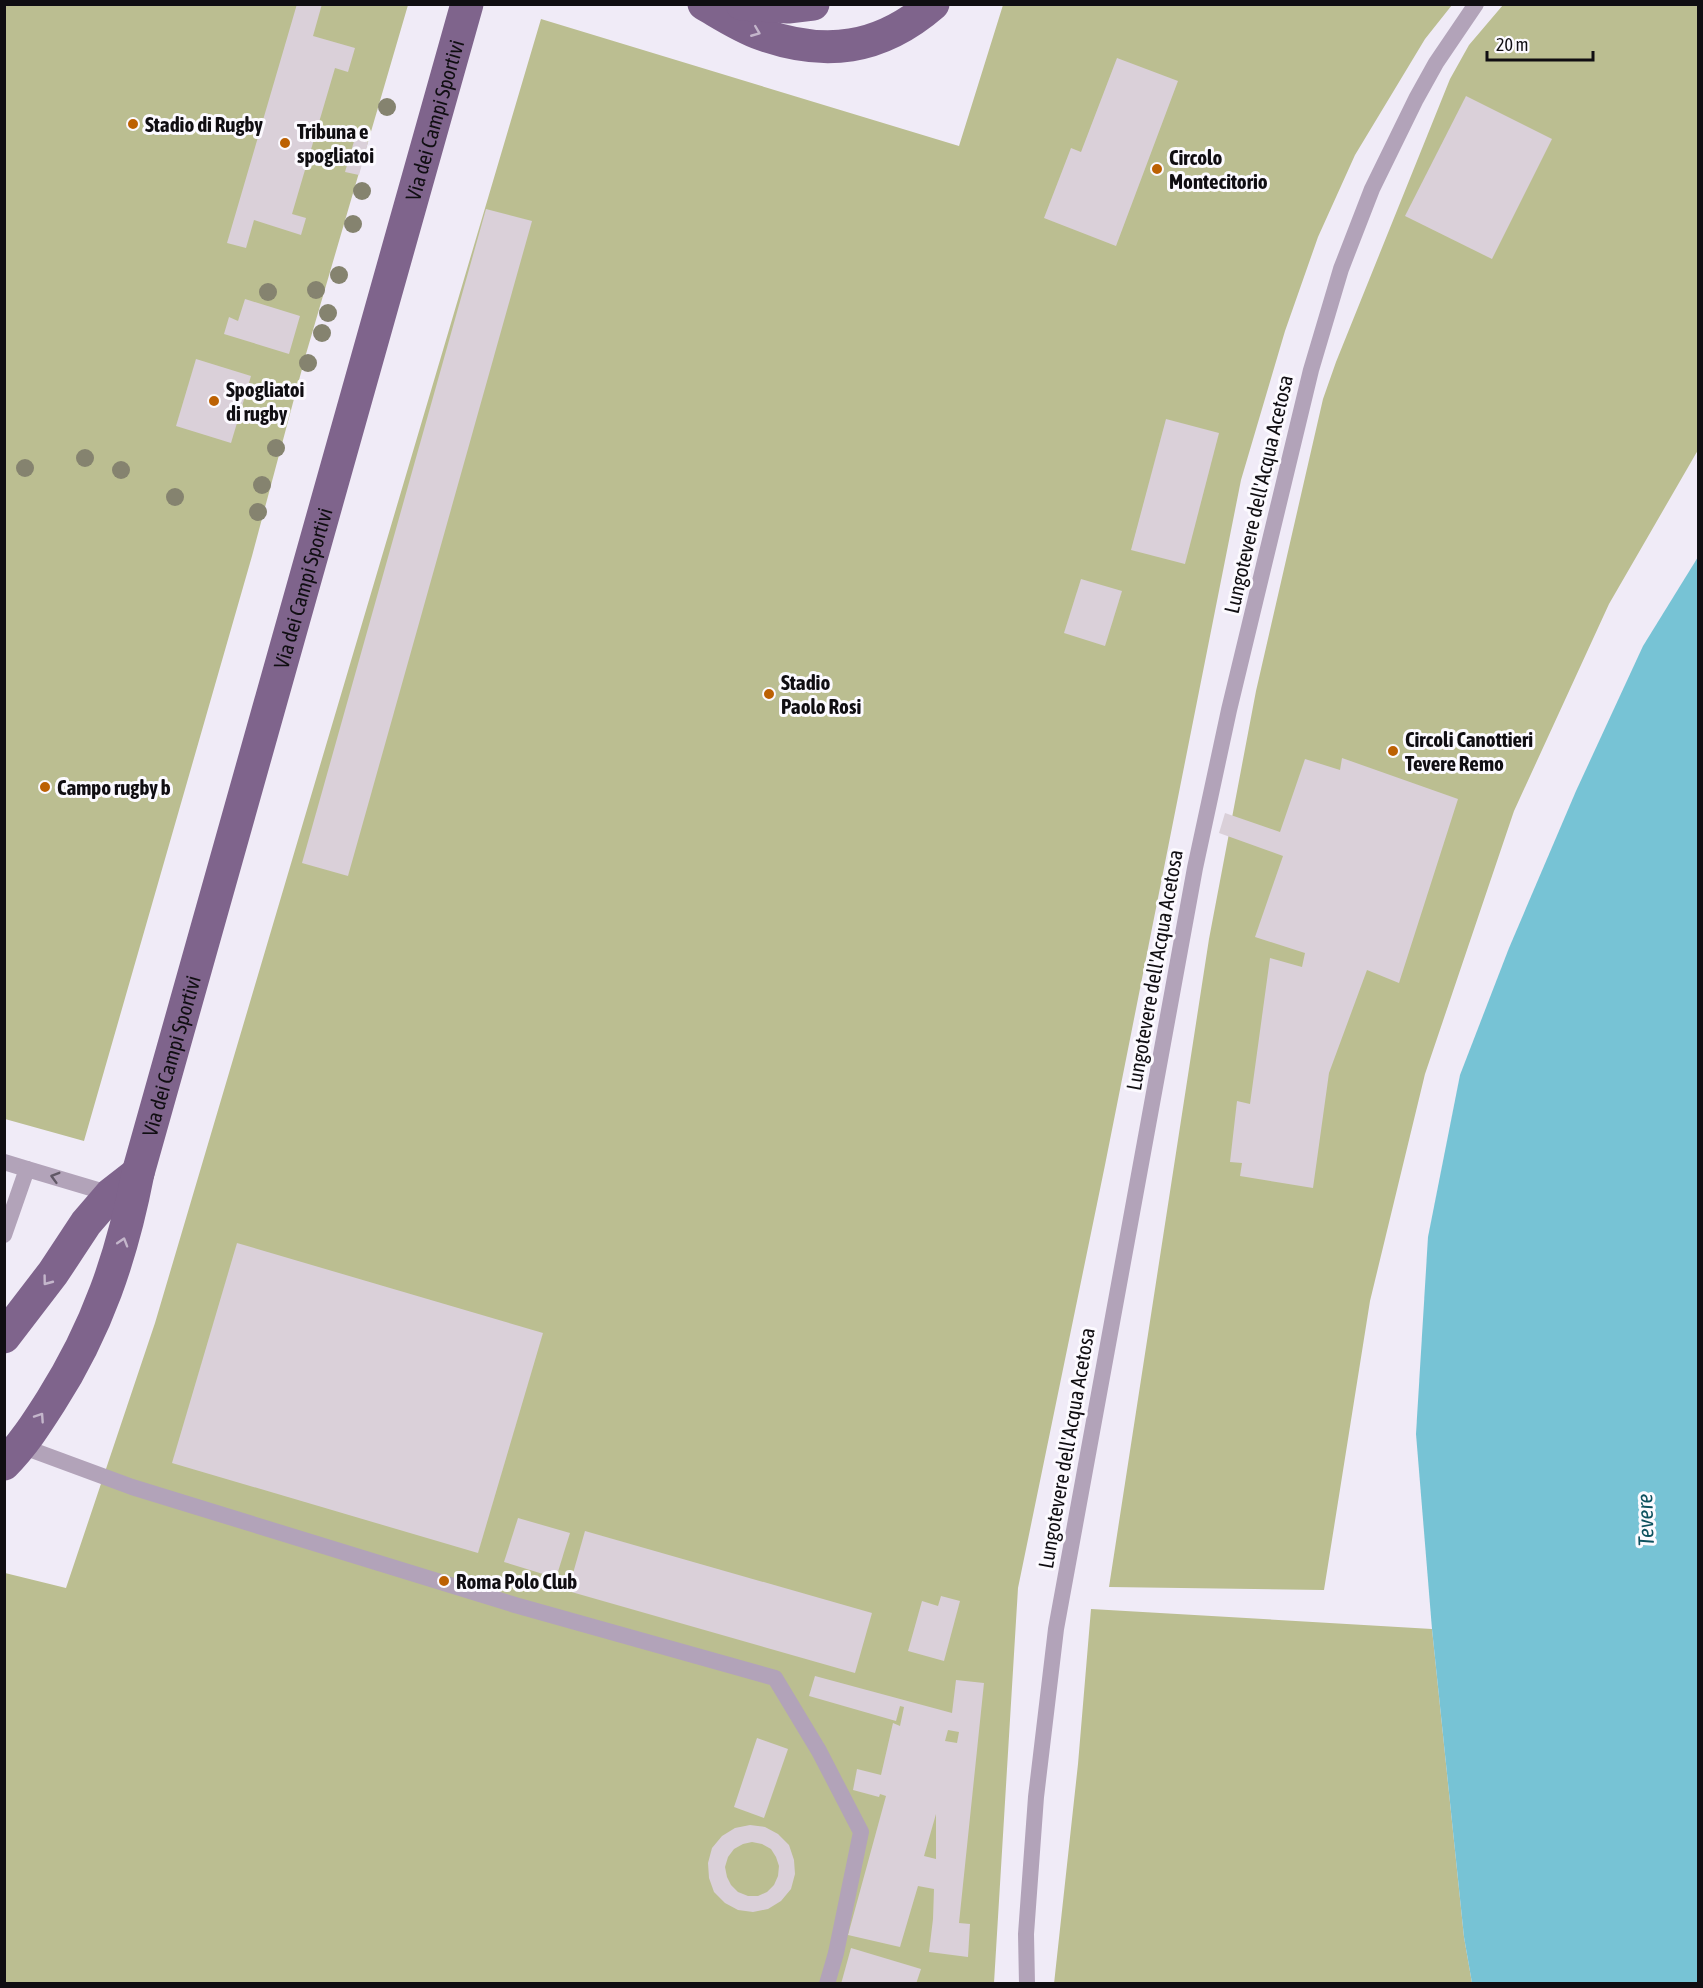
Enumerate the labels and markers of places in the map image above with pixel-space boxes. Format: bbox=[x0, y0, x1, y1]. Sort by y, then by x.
place label: Stadio di Rugby bbox=[145, 112, 263, 136]
marker: Stadio di Rugby bbox=[126, 117, 140, 131]
place label: Tribuna e spogliatoi bbox=[297, 119, 374, 167]
marker: Tribuna e spogliatoi bbox=[278, 136, 292, 150]
place label: Circolo Montecitorio bbox=[1169, 145, 1268, 193]
marker: Circolo Montecitorio bbox=[1150, 162, 1164, 176]
place label: Spogliatoi di rugby bbox=[226, 377, 304, 425]
marker: Spogliatoi di rugby bbox=[207, 394, 221, 408]
place label: Stadio Paolo Rosi bbox=[781, 670, 861, 718]
marker: Stadio Paolo Rosi bbox=[762, 687, 776, 701]
place label: Circoli Canottieri Tevere Remo bbox=[1405, 727, 1533, 775]
marker: Circoli Canottieri Tevere Remo bbox=[1386, 744, 1400, 758]
place label: Campo rugby b bbox=[57, 775, 171, 799]
marker: Campo rugby b bbox=[38, 780, 52, 794]
place label: Roma Polo Club bbox=[456, 1569, 577, 1593]
marker: Roma Polo Club bbox=[437, 1574, 451, 1588]

